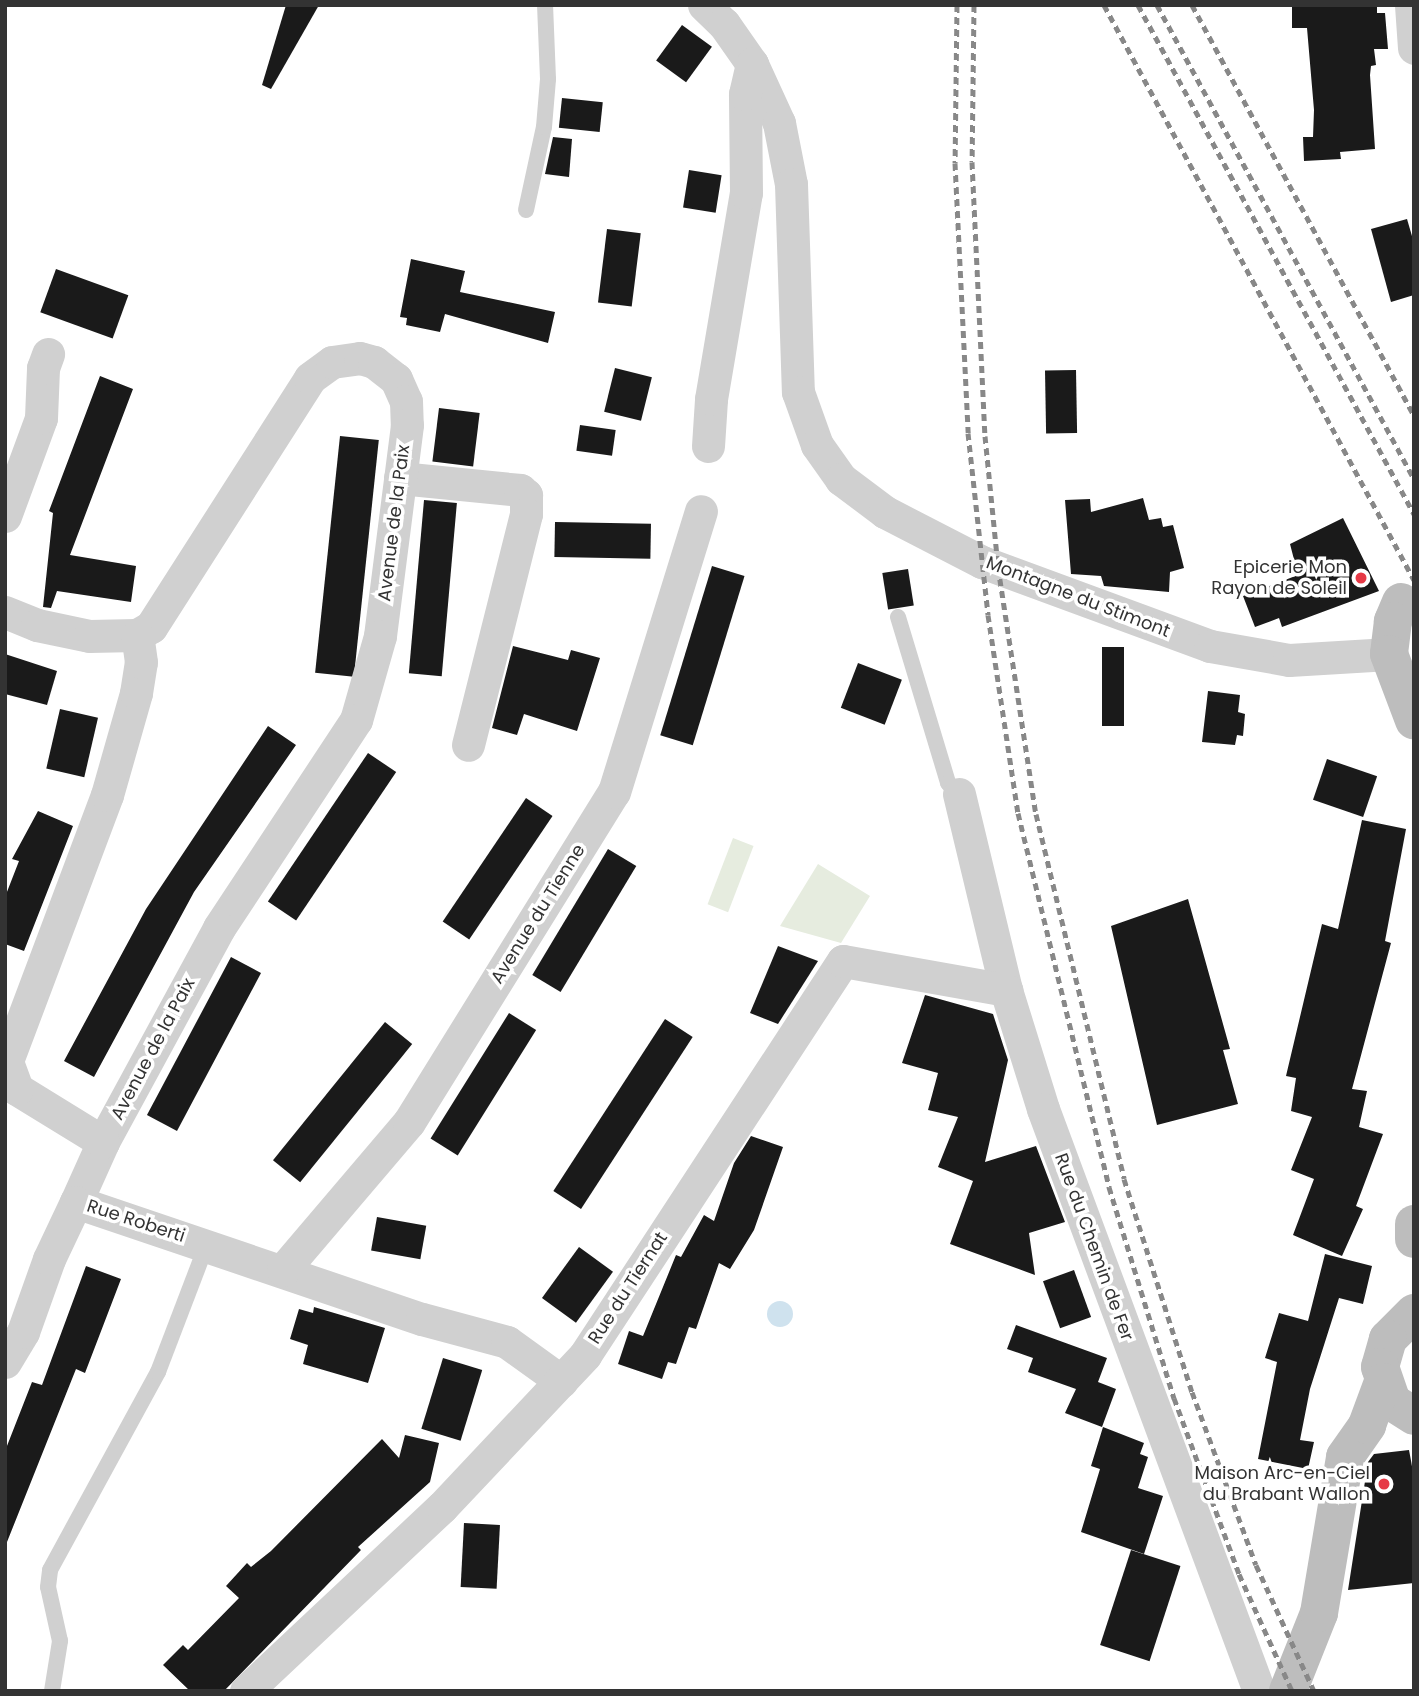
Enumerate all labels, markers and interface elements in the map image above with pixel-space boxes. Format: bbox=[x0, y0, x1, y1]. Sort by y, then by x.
street label: Avenue de la Paix bbox=[374, 443, 414, 603]
street label: Montagne du Stimont bbox=[983, 552, 1173, 642]
place label: Epicerie Mon Rayon de Soleil bbox=[1211, 557, 1347, 600]
marker: Epicerie Mon Rayon de Soleil bbox=[1353, 570, 1369, 586]
street label: Avenue du Tienne bbox=[486, 840, 590, 988]
street label: Avenue de la Paix bbox=[106, 974, 200, 1124]
street label: Rue du Chemin de Fer bbox=[1050, 1150, 1138, 1344]
street label: Rue Roberti bbox=[84, 1195, 188, 1247]
street label: Rue du Tiernat bbox=[584, 1228, 672, 1348]
place label: Maison Arc-en-Ciel du Brabant Wallon bbox=[1194, 1463, 1370, 1506]
marker: Maison Arc-en-Ciel du Brabant Wallon bbox=[1376, 1476, 1392, 1492]

